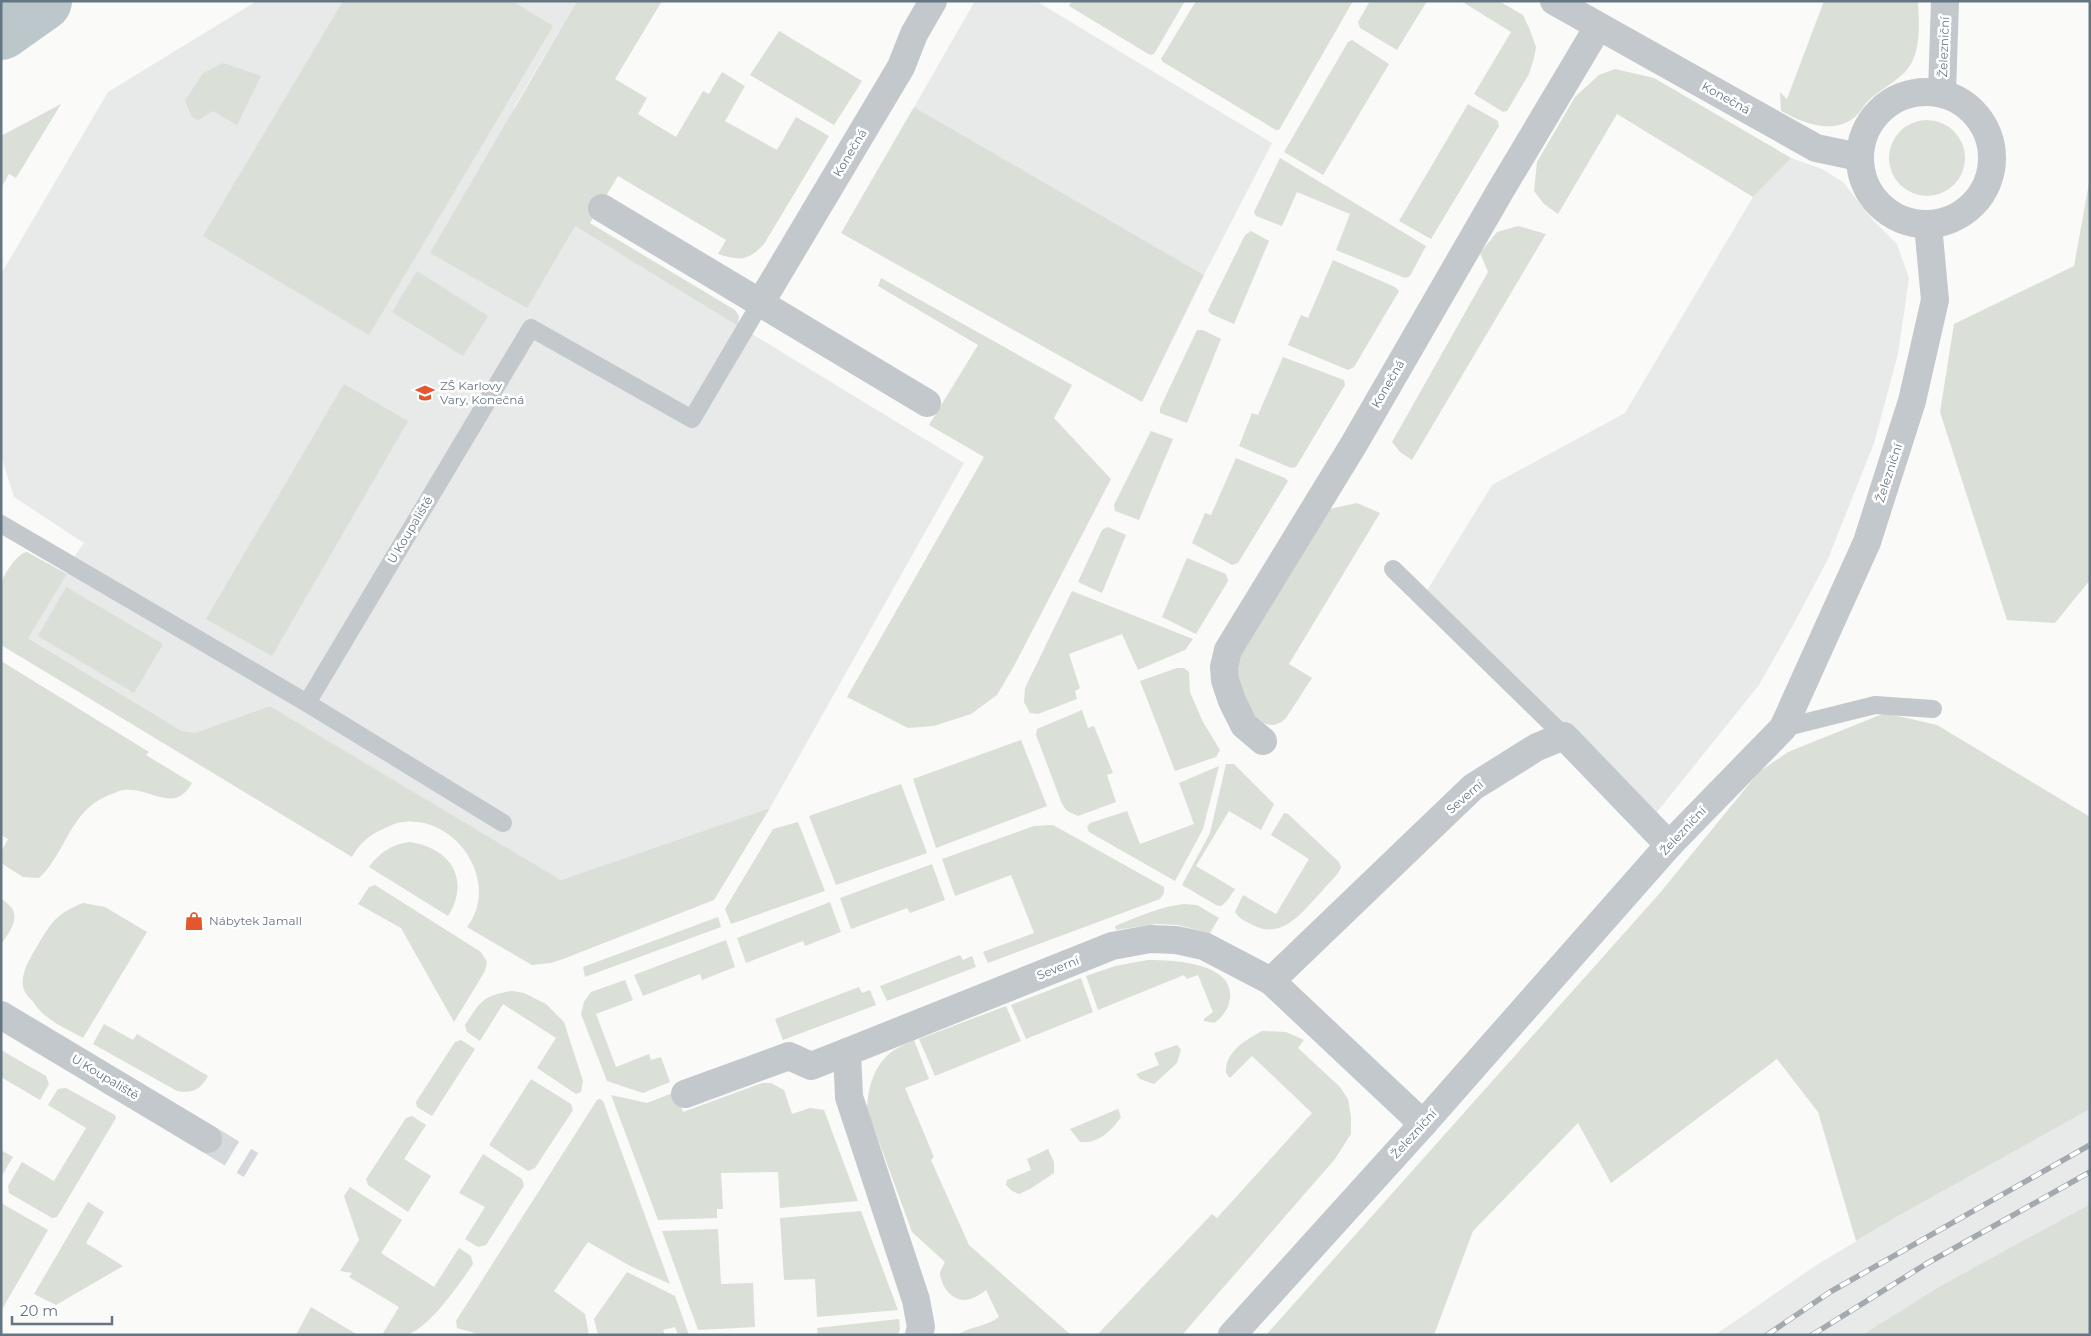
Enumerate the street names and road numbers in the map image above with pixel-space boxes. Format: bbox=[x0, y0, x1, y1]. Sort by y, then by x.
street label: Železniční bbox=[1935, 16, 1952, 78]
street label: Konečná bbox=[1699, 78, 1753, 117]
street label: Konečná bbox=[829, 126, 870, 179]
street label: Konečná bbox=[1368, 357, 1407, 410]
street label: Železniční bbox=[1872, 441, 1905, 504]
street label: U Koupaliště bbox=[384, 493, 436, 566]
street label: Severní bbox=[1443, 776, 1487, 817]
street label: Železniční bbox=[1656, 803, 1709, 858]
street label: Severní bbox=[1035, 952, 1082, 983]
street label: U Koupaliště bbox=[69, 1051, 142, 1103]
street label: Železniční bbox=[1388, 1105, 1440, 1161]

